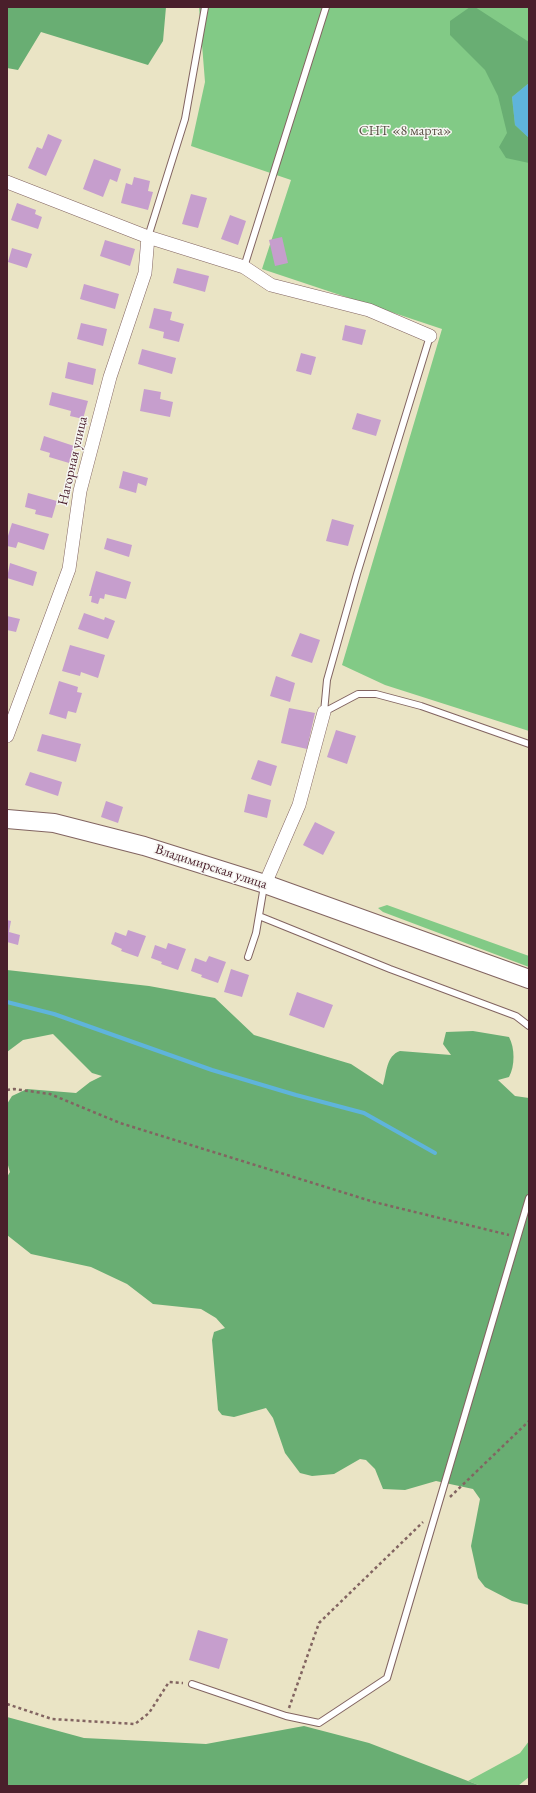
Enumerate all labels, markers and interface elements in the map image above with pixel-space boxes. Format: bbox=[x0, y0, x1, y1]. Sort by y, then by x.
park label: СНТ «8 марта» bbox=[359, 123, 451, 139]
street label: Нагорная улица bbox=[55, 415, 91, 507]
street label: Владимирская улица bbox=[153, 841, 269, 893]

